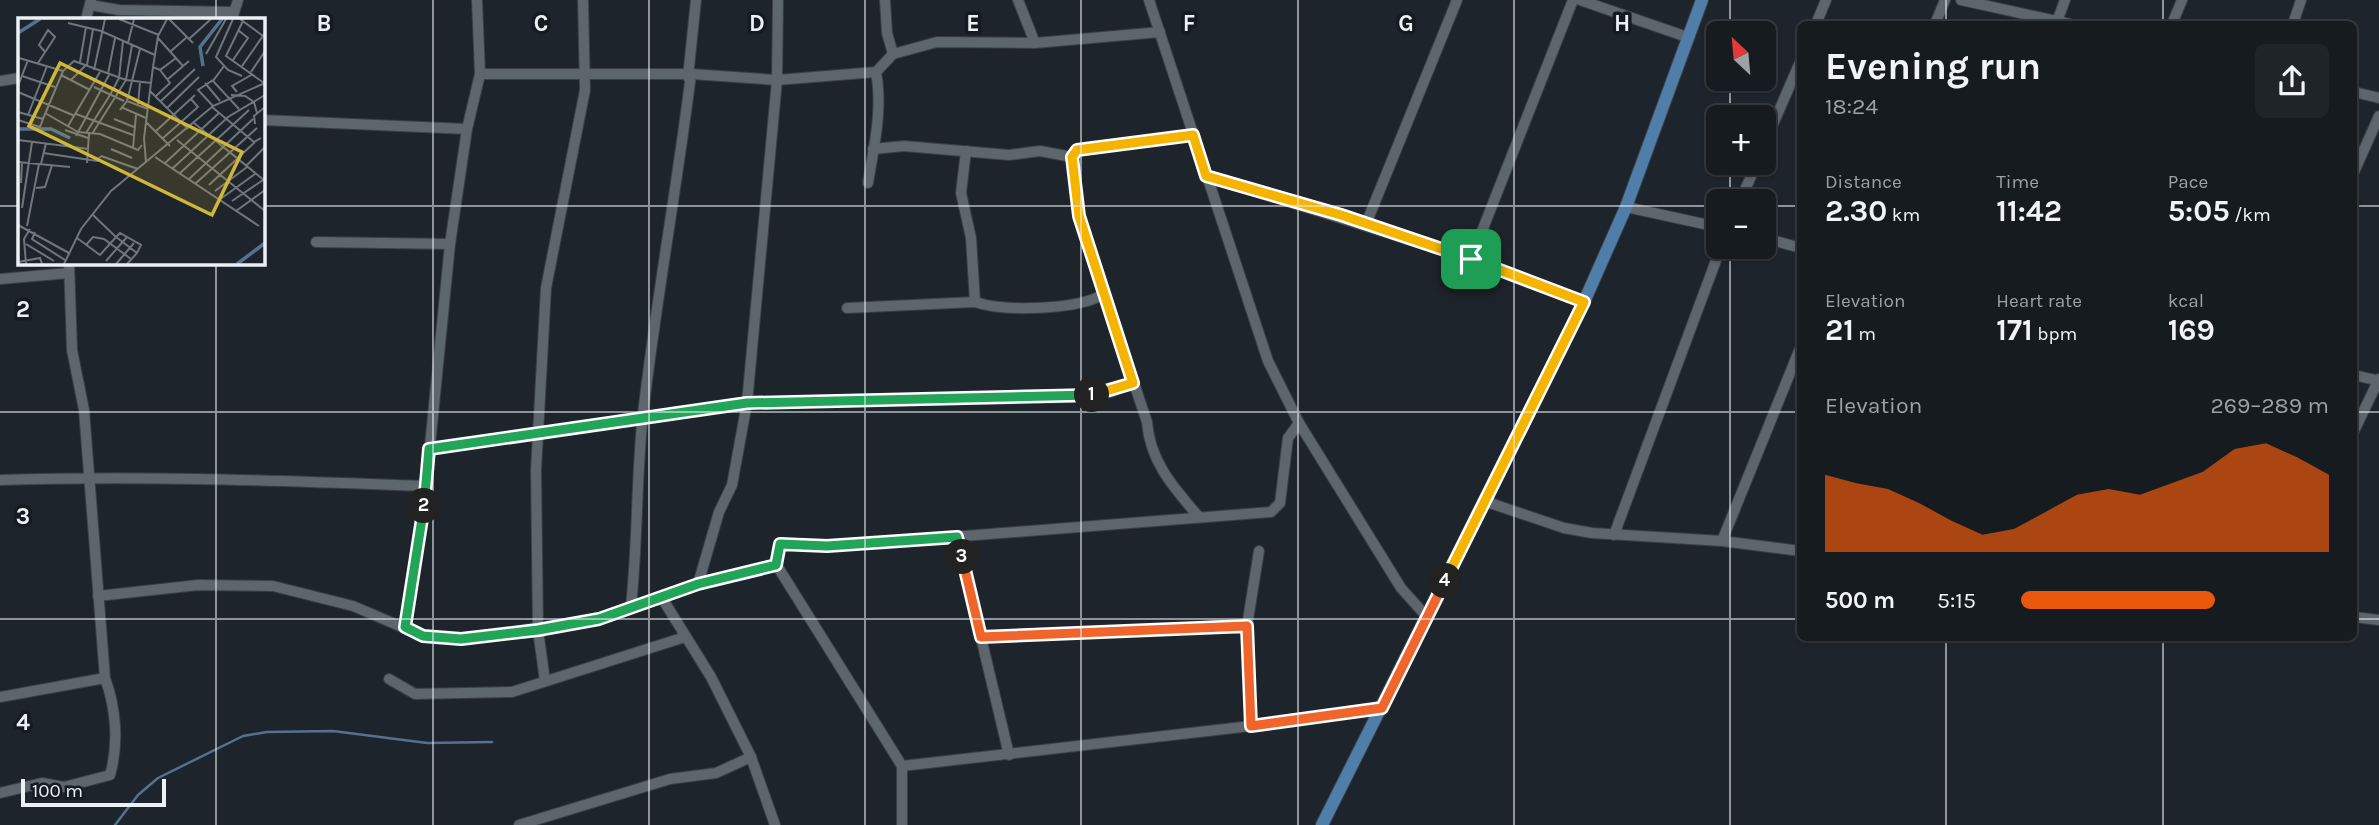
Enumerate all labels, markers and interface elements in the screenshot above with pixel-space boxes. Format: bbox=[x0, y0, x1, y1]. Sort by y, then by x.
text: B bbox=[317, 10, 331, 37]
text: C bbox=[534, 10, 548, 37]
text: D bbox=[749, 10, 765, 37]
text: E bbox=[966, 10, 980, 37]
text: F bbox=[1183, 10, 1195, 37]
text: G bbox=[1398, 10, 1414, 37]
text: H bbox=[1614, 10, 1630, 37]
inset map bbox=[18, 18, 264, 264]
north arrow bbox=[1706, 21, 1776, 91]
map controls bbox=[1706, 21, 1776, 259]
text: Evening run bbox=[1825, 44, 2041, 89]
button: share bbox=[2255, 44, 2329, 118]
text: 18:24 bbox=[1825, 93, 1878, 120]
button: + bbox=[1706, 105, 1776, 175]
text: Distance bbox=[1825, 171, 1902, 193]
text: Time bbox=[1996, 171, 2039, 193]
text: Pace bbox=[2168, 171, 2208, 193]
button: − bbox=[1706, 189, 1776, 259]
text: 2.30 bbox=[1825, 193, 1887, 229]
text: 11:42 bbox=[1996, 193, 2062, 229]
text: 5:05 bbox=[2168, 193, 2230, 229]
text: km bbox=[1887, 204, 1920, 226]
text: /km bbox=[2230, 204, 2271, 226]
pin bbox=[1441, 229, 1501, 289]
icon: arrive bbox=[1452, 240, 1490, 278]
text: Elevation bbox=[1825, 290, 1905, 312]
text: Heart rate bbox=[1996, 290, 2082, 312]
text: kcal bbox=[2168, 290, 2204, 312]
text: 2 bbox=[16, 296, 30, 323]
text: 21 bbox=[1825, 312, 1854, 348]
text: 171 bbox=[1996, 312, 2033, 348]
text: 169 bbox=[2168, 312, 2215, 348]
text: m bbox=[1854, 323, 1876, 345]
text: bpm bbox=[2033, 323, 2077, 345]
pin: 1 bbox=[1074, 378, 1110, 412]
text: 1 bbox=[1088, 383, 1095, 405]
text: Elevation bbox=[1825, 392, 1922, 419]
text: 269–289 m bbox=[2211, 392, 2329, 419]
pin: 2 bbox=[406, 489, 442, 524]
text: 2 bbox=[418, 494, 429, 516]
text: 3 bbox=[16, 503, 30, 530]
pin: 3 bbox=[944, 540, 979, 574]
text: 3 bbox=[956, 545, 967, 567]
pin: 4 bbox=[1428, 564, 1462, 598]
text: 4 bbox=[1439, 569, 1450, 591]
text: 500 m bbox=[1825, 587, 1895, 614]
text: 5:15 bbox=[1937, 587, 1976, 614]
text: 4 bbox=[16, 709, 30, 736]
scale bar bbox=[21, 776, 166, 808]
text: 100 m bbox=[32, 780, 83, 802]

